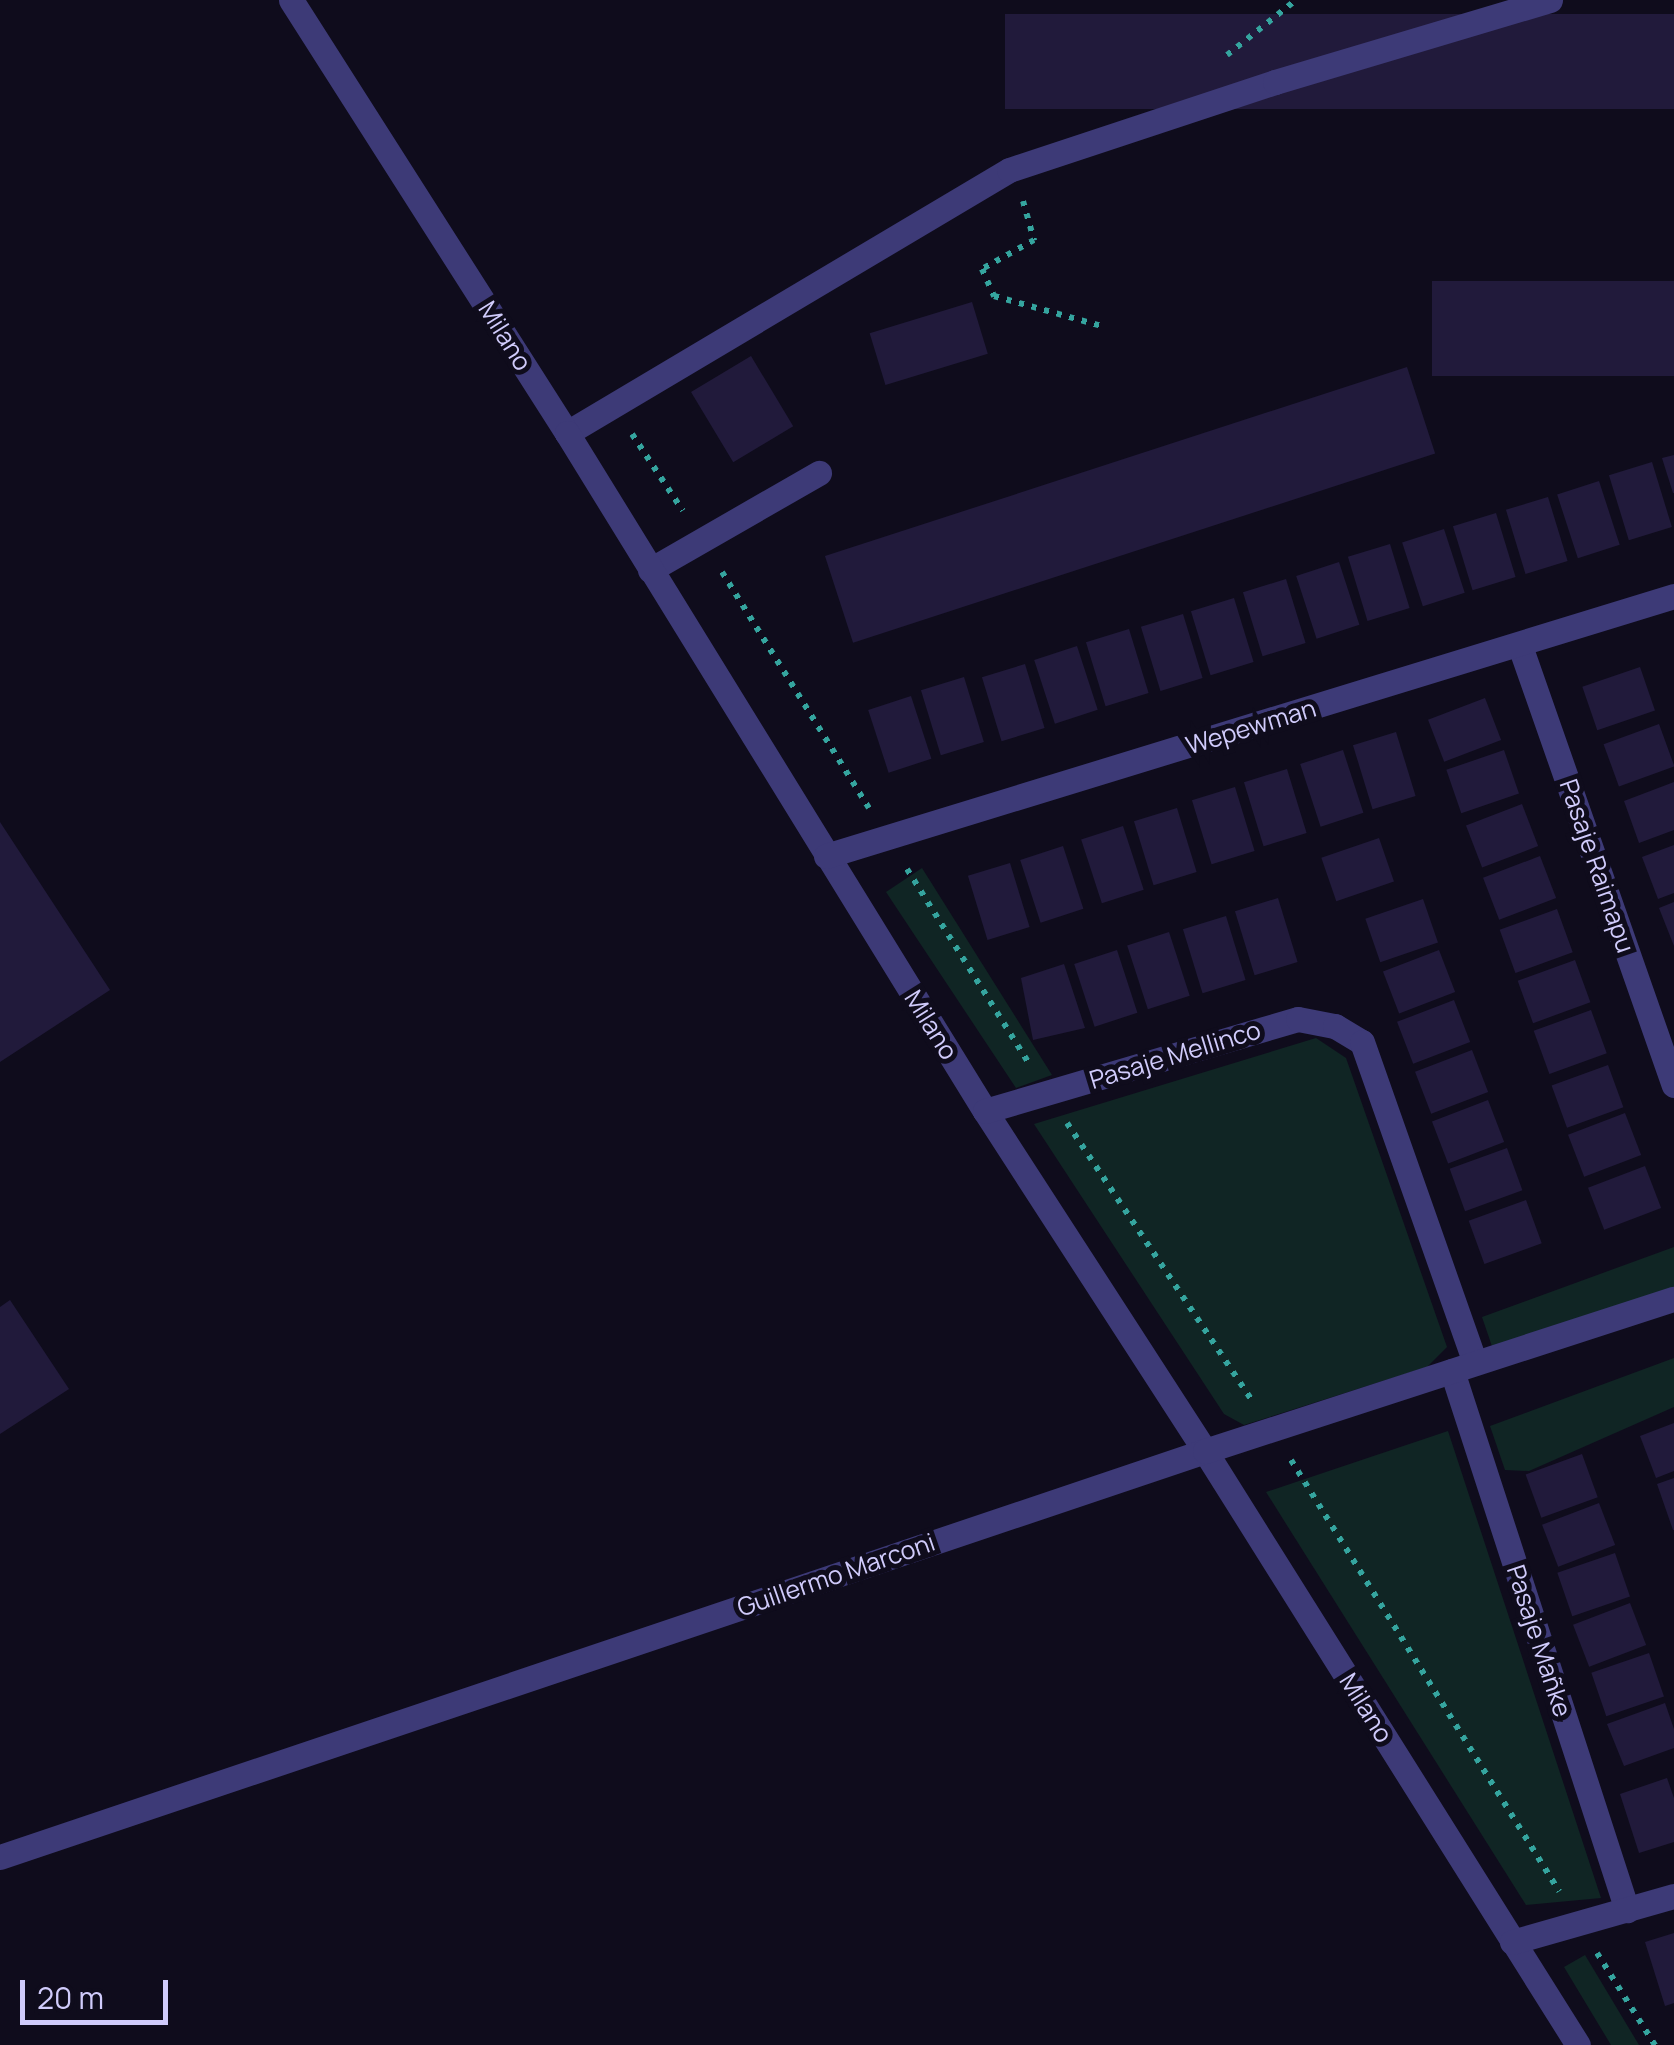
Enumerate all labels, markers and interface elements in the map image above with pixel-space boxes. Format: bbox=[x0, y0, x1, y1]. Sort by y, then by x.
street label: Milano bbox=[472, 296, 538, 376]
street label: Wepewman bbox=[1182, 693, 1320, 761]
street label: Pasaje Raimapu bbox=[1553, 775, 1641, 957]
street label: Milano bbox=[898, 985, 964, 1065]
street label: Pasaje Mellinco bbox=[1086, 1015, 1264, 1095]
street label: Guillermo Marconi bbox=[733, 1527, 939, 1623]
street label: Pasaje Mañke bbox=[1500, 1561, 1578, 1721]
street label: Milano bbox=[1333, 1668, 1399, 1748]
scale bar bbox=[25, 1960, 172, 2022]
text: 20 m bbox=[37, 1977, 104, 2018]

